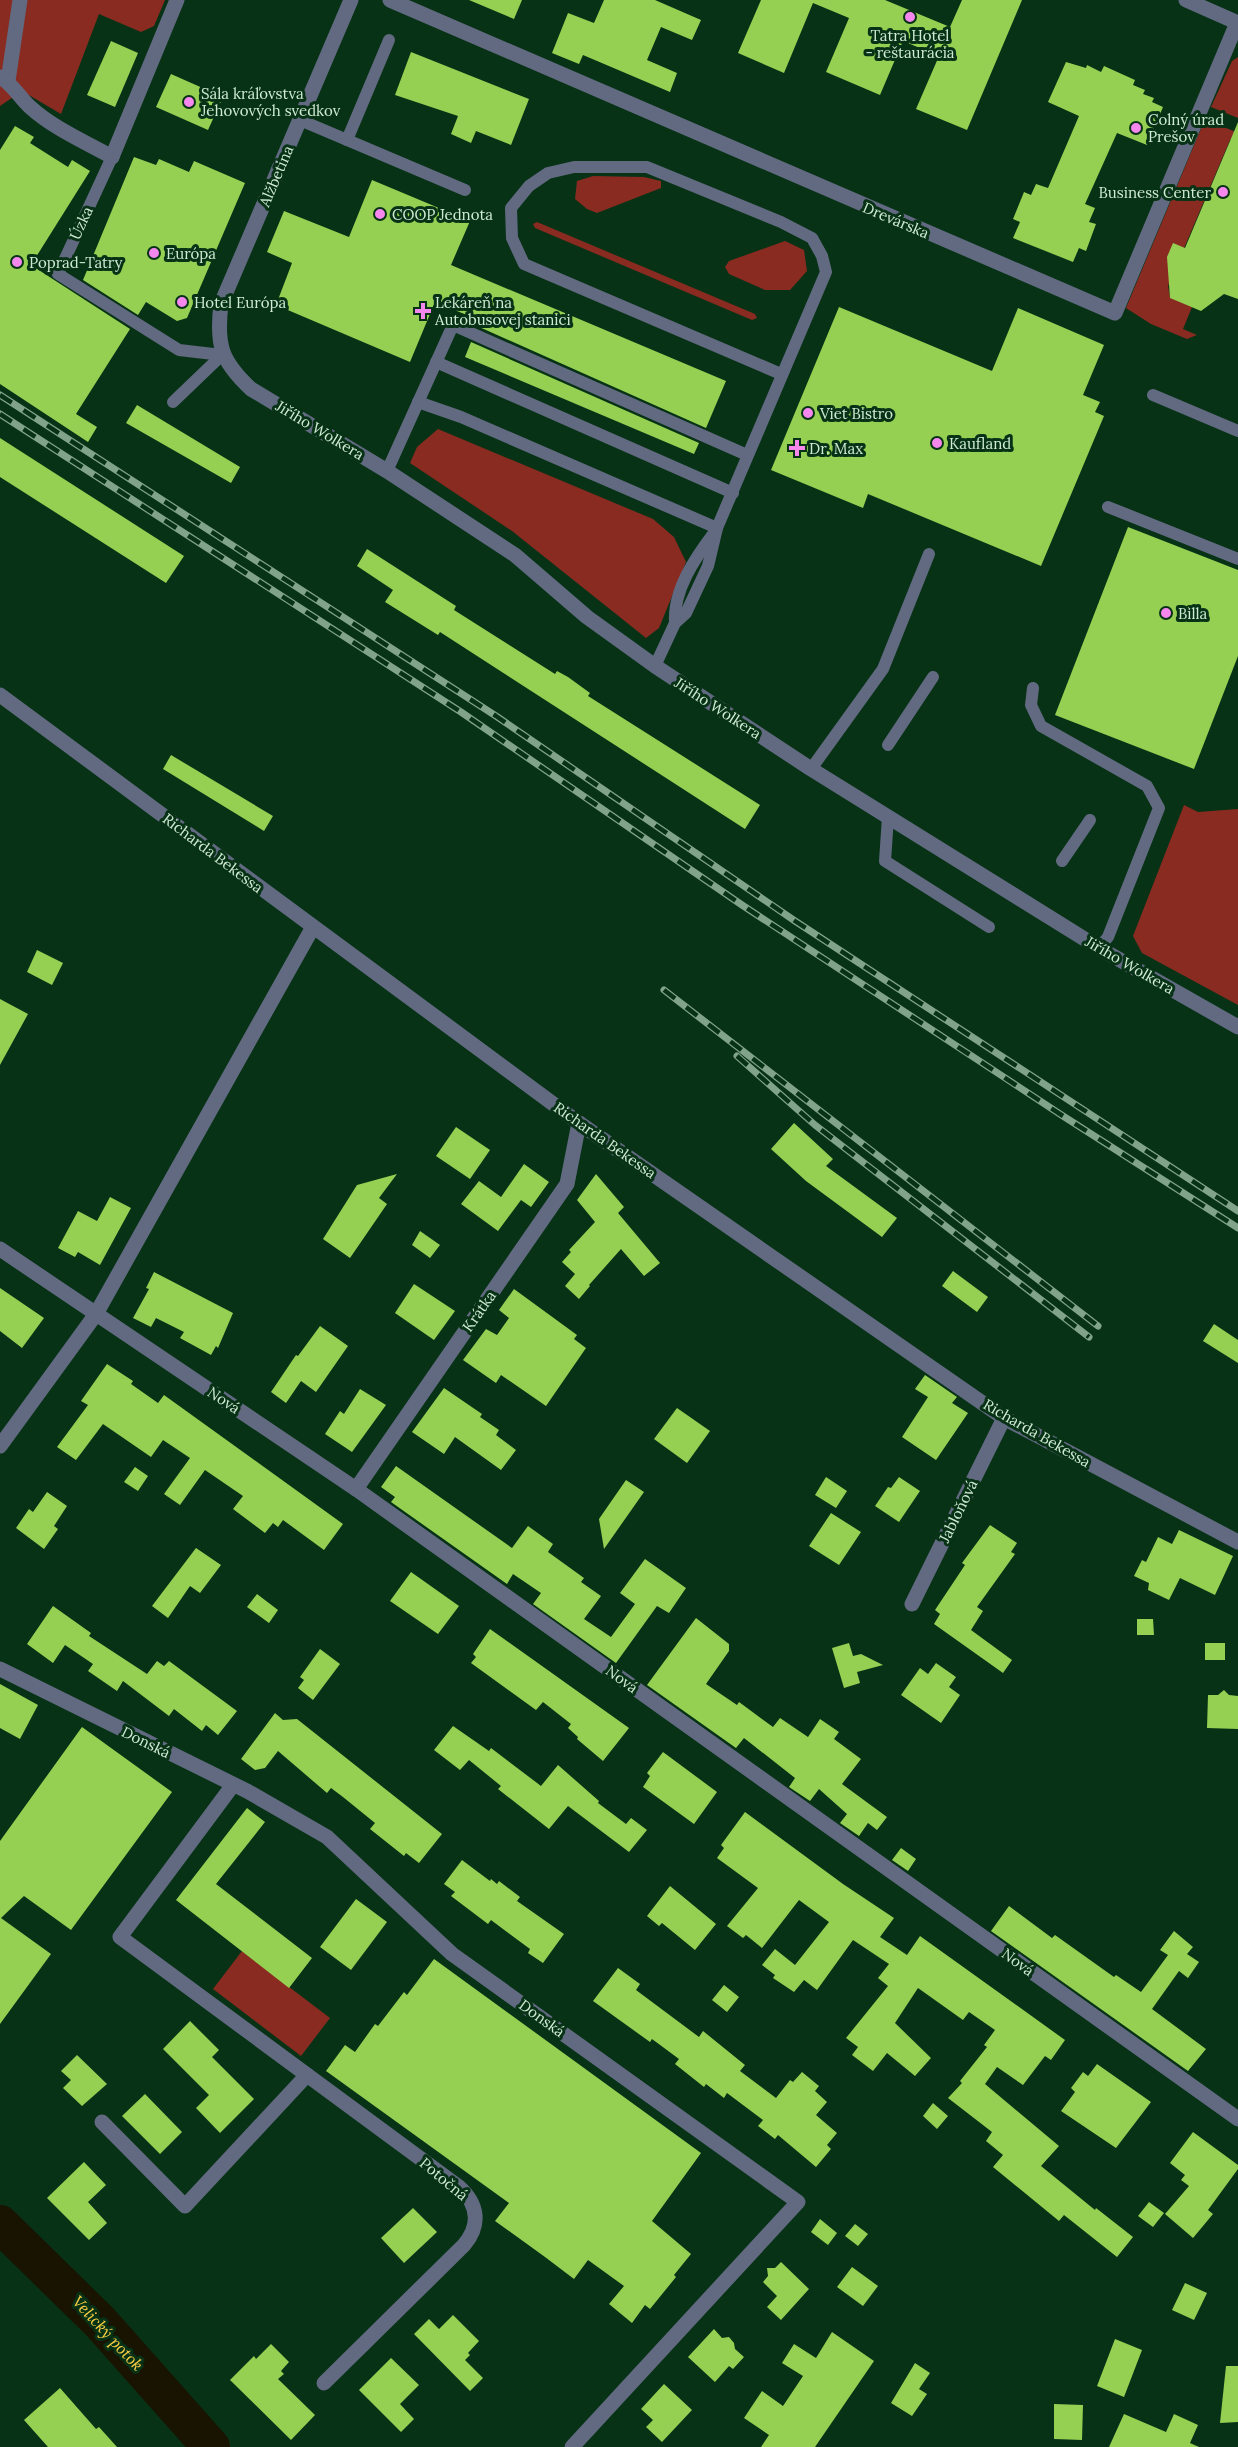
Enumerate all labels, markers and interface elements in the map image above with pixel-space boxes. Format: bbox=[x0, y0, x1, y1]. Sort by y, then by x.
marker: Tatra Hotel - reštaurácia bbox=[903, 10, 917, 24]
place label: Tatra Hotel - reštaurácia bbox=[865, 26, 955, 62]
place label: Sála kráľovstva Jehovových svedkov bbox=[200, 84, 341, 120]
marker: Sála kráľovstva Jehovových svedkov bbox=[182, 95, 196, 109]
place label: Colný úrad Prešov bbox=[1148, 110, 1224, 146]
marker: Colný úrad Prešov bbox=[1129, 121, 1143, 135]
street label: Alžbetina bbox=[254, 142, 297, 210]
place label: Business Center bbox=[1099, 183, 1211, 202]
marker: Business Center bbox=[1216, 185, 1230, 199]
street label: Drevárska bbox=[860, 198, 932, 243]
street label: Úzka bbox=[65, 203, 97, 243]
place label: COOP Jednota bbox=[392, 205, 493, 224]
marker: COOP Jednota bbox=[373, 207, 387, 221]
place label: Európa bbox=[166, 244, 216, 263]
marker: Európa bbox=[147, 246, 161, 260]
place label: Poprad-Tatry bbox=[29, 253, 123, 272]
marker: Poprad-Tatry bbox=[10, 255, 24, 269]
place label: Hotel Európa bbox=[194, 293, 286, 312]
place label: Lekáreň na Autobusovej stanici bbox=[434, 293, 571, 329]
marker: Hotel Európa bbox=[175, 295, 189, 309]
marker: Lekáreň na Autobusovej stanici bbox=[416, 304, 430, 318]
street label: Jiřího Wolkera bbox=[272, 396, 368, 464]
place label: Viet Bistro bbox=[819, 404, 893, 423]
marker: Viet Bistro bbox=[801, 406, 815, 420]
place label: Kaufland bbox=[949, 434, 1011, 453]
marker: Kaufland bbox=[930, 436, 944, 450]
place label: Dr. Max bbox=[809, 439, 863, 458]
marker: Dr. Max bbox=[790, 441, 804, 455]
place label: Billa bbox=[1178, 604, 1208, 623]
marker: Billa bbox=[1159, 606, 1173, 620]
street label: Jiřího Wolkera bbox=[670, 672, 765, 743]
street label: Richarda Bekessa bbox=[159, 809, 267, 897]
street label: Jiřího Wolkera bbox=[1081, 931, 1178, 998]
street label: Richarda Bekessa bbox=[550, 1098, 660, 1183]
street label: Krátka bbox=[458, 1287, 500, 1335]
street label: Nová bbox=[204, 1382, 244, 1418]
street label: Richarda Bekessa bbox=[980, 1395, 1094, 1471]
street label: Jabloňová bbox=[934, 1476, 981, 1546]
street label: Nová bbox=[602, 1661, 642, 1697]
street label: Donská bbox=[119, 1722, 174, 1762]
street label: Nová bbox=[998, 1944, 1038, 1980]
street label: Donská bbox=[515, 1995, 569, 2041]
street label: Potočná bbox=[416, 2153, 472, 2205]
water label: Velický potok bbox=[68, 2291, 148, 2375]

